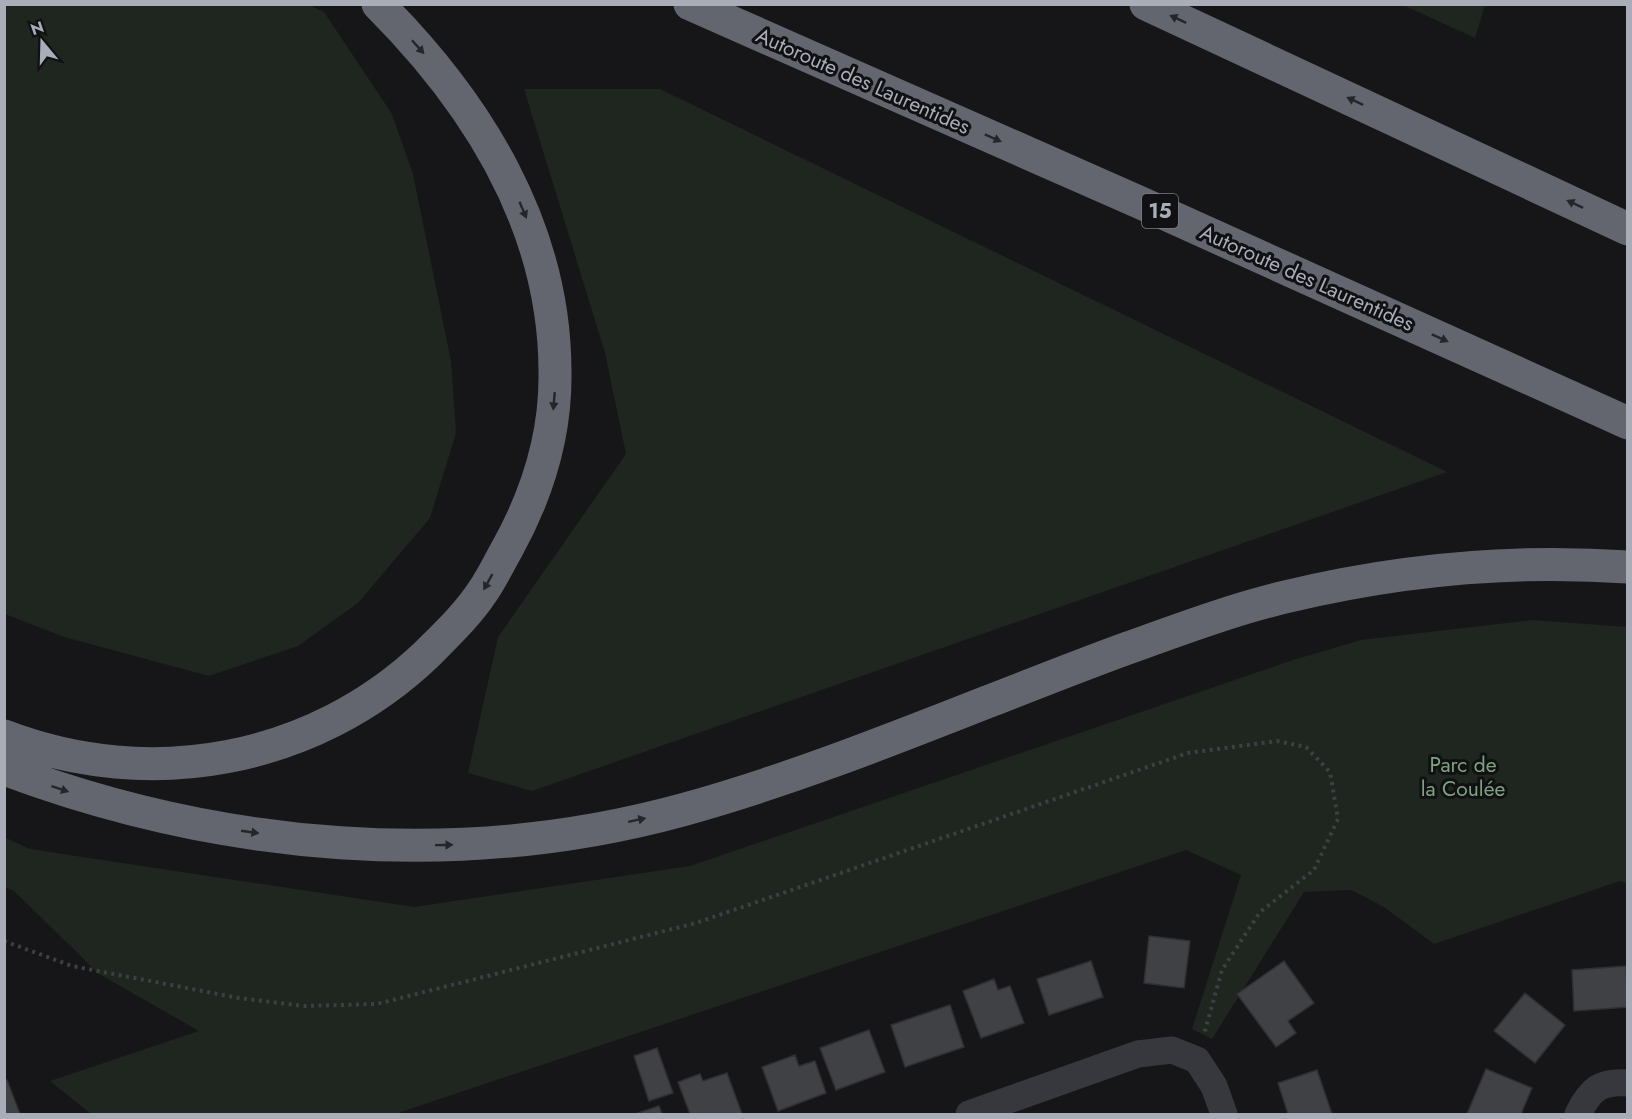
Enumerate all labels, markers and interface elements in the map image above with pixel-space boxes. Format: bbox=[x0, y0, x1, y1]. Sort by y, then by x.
north arrow bbox=[12, 12, 72, 72]
one-way arrow bbox=[1168, 14, 1186, 24]
text: N bbox=[28, 15, 47, 41]
street label: Autoroute des Laurentides bbox=[751, 20, 975, 142]
one-way arrow bbox=[411, 39, 424, 54]
one-way arrow bbox=[1346, 96, 1363, 105]
one-way arrow bbox=[985, 133, 1003, 143]
road number: 15 bbox=[1142, 194, 1178, 228]
one-way arrow bbox=[1566, 199, 1583, 208]
one-way arrow bbox=[519, 201, 528, 219]
street label: Autoroute des Laurentides bbox=[1195, 217, 1419, 339]
one-way arrow bbox=[1431, 333, 1449, 343]
one-way arrow bbox=[549, 391, 558, 410]
one-way arrow bbox=[483, 574, 493, 591]
park label: Parc de la Coulée bbox=[1421, 750, 1505, 804]
one-way arrow bbox=[51, 784, 69, 794]
one-way arrow bbox=[628, 815, 647, 824]
one-way arrow bbox=[240, 828, 259, 837]
one-way arrow bbox=[434, 841, 453, 850]

